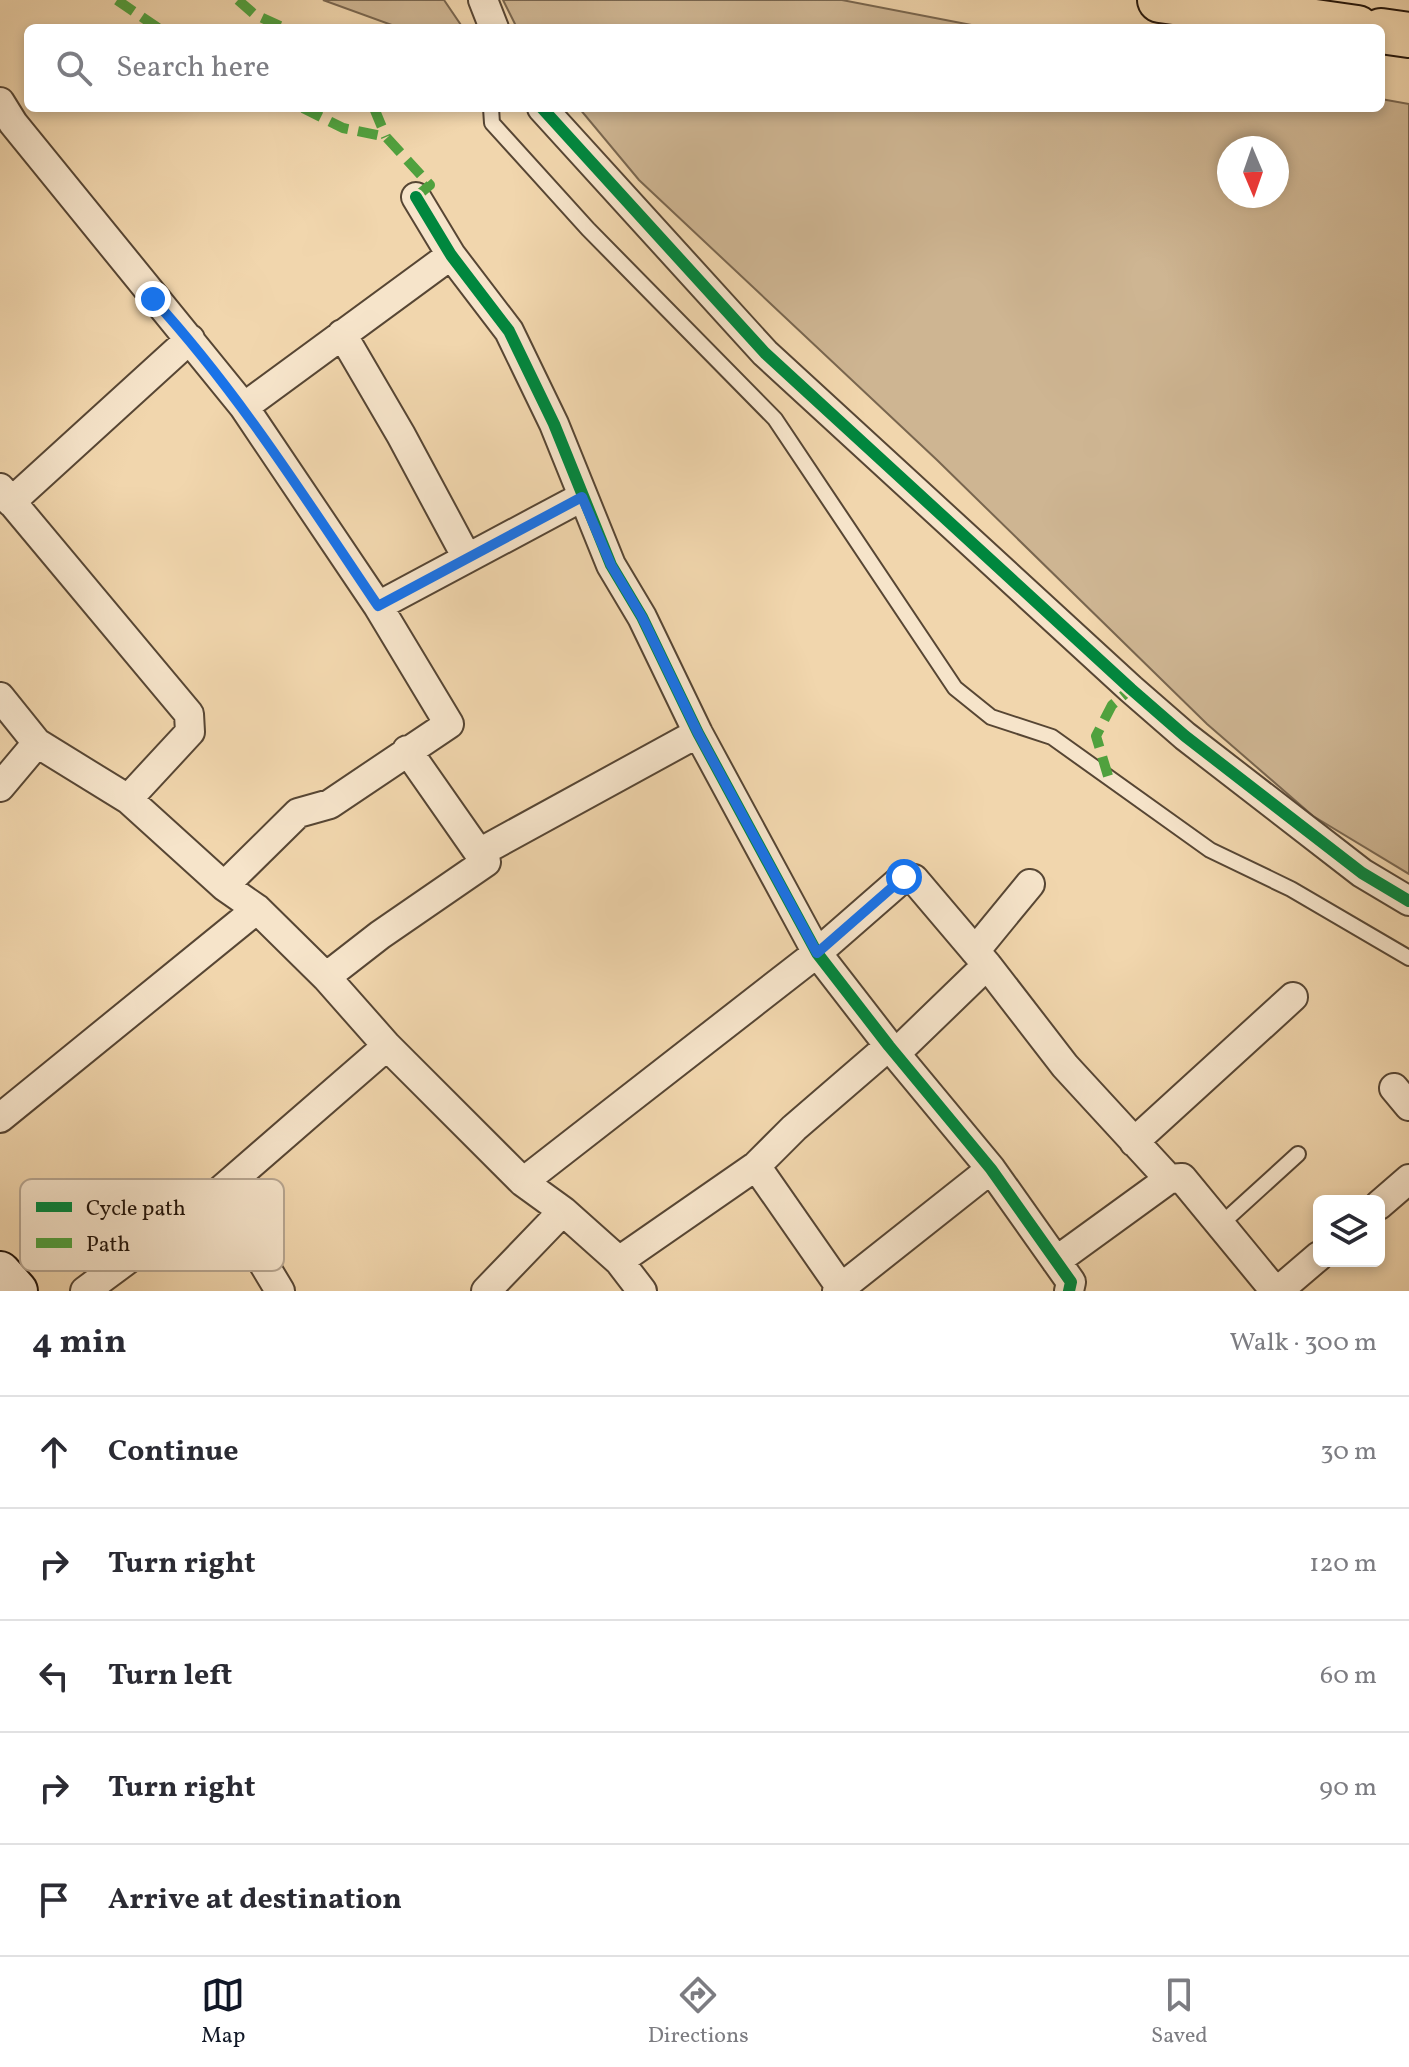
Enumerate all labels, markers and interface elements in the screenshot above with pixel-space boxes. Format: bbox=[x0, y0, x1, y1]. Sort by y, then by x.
search box bbox=[24, 24, 1385, 112]
icon: search bbox=[52, 46, 96, 90]
text: Search here bbox=[116, 47, 270, 89]
north arrow bbox=[1217, 136, 1289, 208]
route end bbox=[135, 281, 171, 317]
route start bbox=[886, 859, 922, 895]
legend bbox=[20, 1179, 284, 1271]
text: Cycle path bbox=[86, 1194, 186, 1225]
map controls bbox=[1313, 1195, 1385, 1267]
button: layers bbox=[1313, 1195, 1385, 1267]
text: Path bbox=[86, 1230, 130, 1261]
text: 4 min bbox=[32, 1320, 127, 1367]
text: Walk · 300 m bbox=[1230, 1325, 1377, 1361]
icon: ahead bbox=[32, 1430, 76, 1474]
text: Continue bbox=[108, 1431, 239, 1473]
text: 30 m bbox=[1320, 1434, 1377, 1470]
icon: right bbox=[32, 1542, 76, 1586]
text: Turn right bbox=[108, 1543, 256, 1585]
text: 120 m bbox=[1309, 1546, 1377, 1582]
icon: left bbox=[32, 1654, 76, 1698]
text: Turn left bbox=[108, 1655, 232, 1697]
text: 60 m bbox=[1320, 1658, 1377, 1694]
icon: right bbox=[32, 1766, 76, 1810]
text: Turn right bbox=[108, 1767, 256, 1809]
text: 90 m bbox=[1319, 1770, 1377, 1806]
icon: arrive bbox=[32, 1878, 76, 1922]
text: Arrive at destination bbox=[108, 1879, 402, 1921]
tab: Map bbox=[201, 1973, 245, 2052]
tab: Directions bbox=[648, 1973, 749, 2052]
tab: Saved bbox=[1151, 1973, 1208, 2052]

